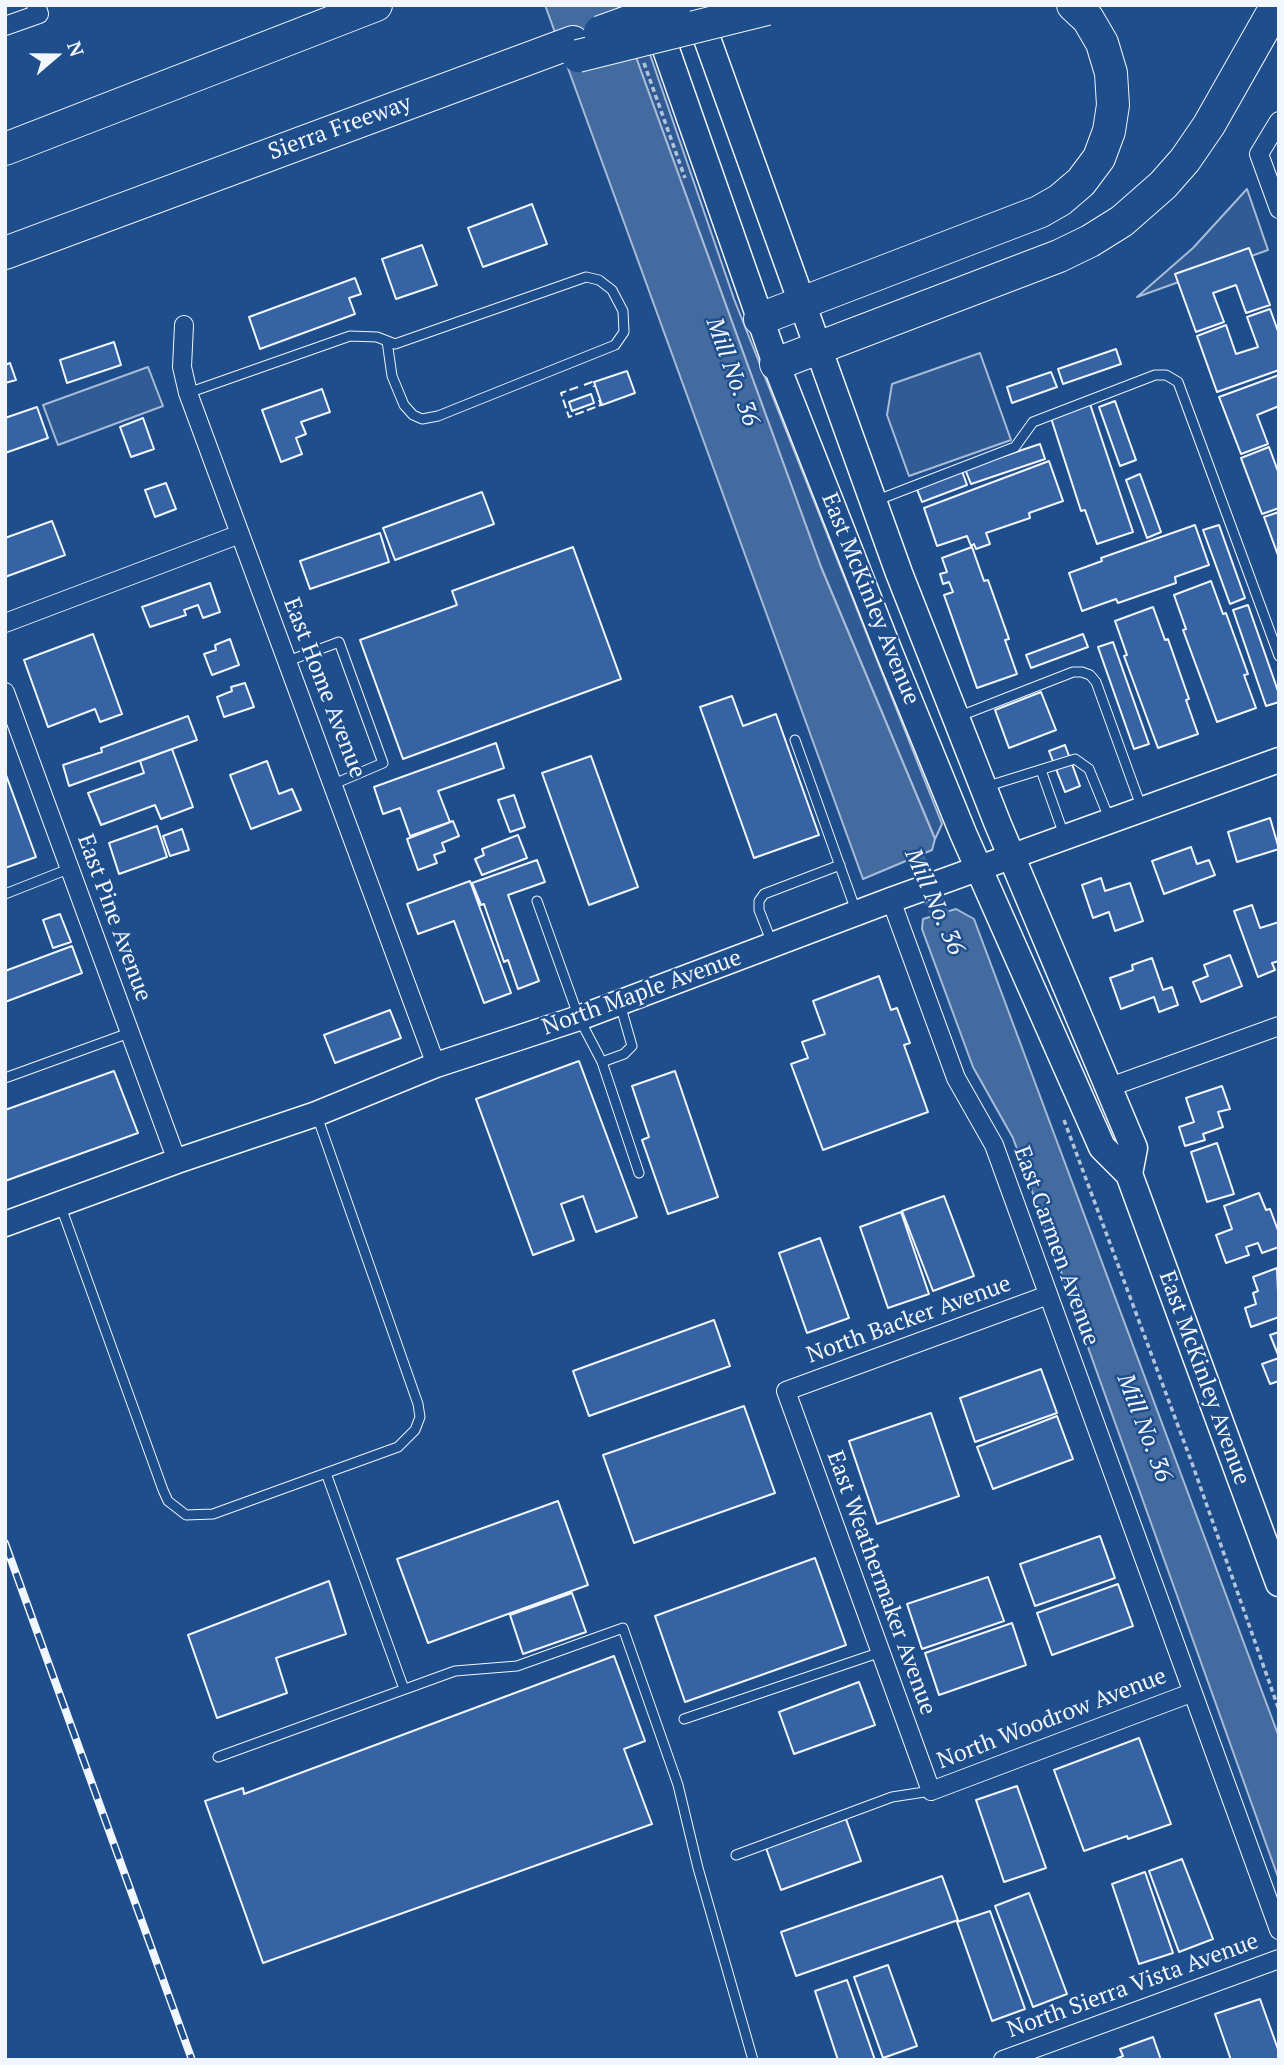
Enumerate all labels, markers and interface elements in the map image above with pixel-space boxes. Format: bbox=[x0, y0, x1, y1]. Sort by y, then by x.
north arrow bbox=[21, 21, 91, 91]
text: N bbox=[62, 38, 90, 60]
street label: Sierra Freeway bbox=[265, 89, 415, 167]
water label: Mill No. 36 bbox=[699, 314, 765, 430]
street label: East McKinley Avenue bbox=[815, 489, 925, 709]
street label: East Home Avenue bbox=[277, 594, 371, 782]
street label: East Pine Avenue bbox=[71, 831, 157, 1005]
water label: Mill No. 36 bbox=[898, 844, 970, 960]
street label: North Maple Avenue bbox=[539, 944, 745, 1042]
street label: East Carmen Avenue bbox=[1007, 1142, 1105, 1350]
street label: East McKinley Avenue bbox=[1152, 1267, 1256, 1489]
street label: North Backer Avenue bbox=[803, 1270, 1015, 1370]
water label: Mill No. 36 bbox=[1110, 1370, 1178, 1486]
street label: East Weathermaker Avenue bbox=[820, 1447, 942, 1719]
street label: North Woodrow Avenue bbox=[934, 1663, 1170, 1775]
street label: North Sierra Vista Avenue bbox=[1004, 1928, 1262, 2044]

